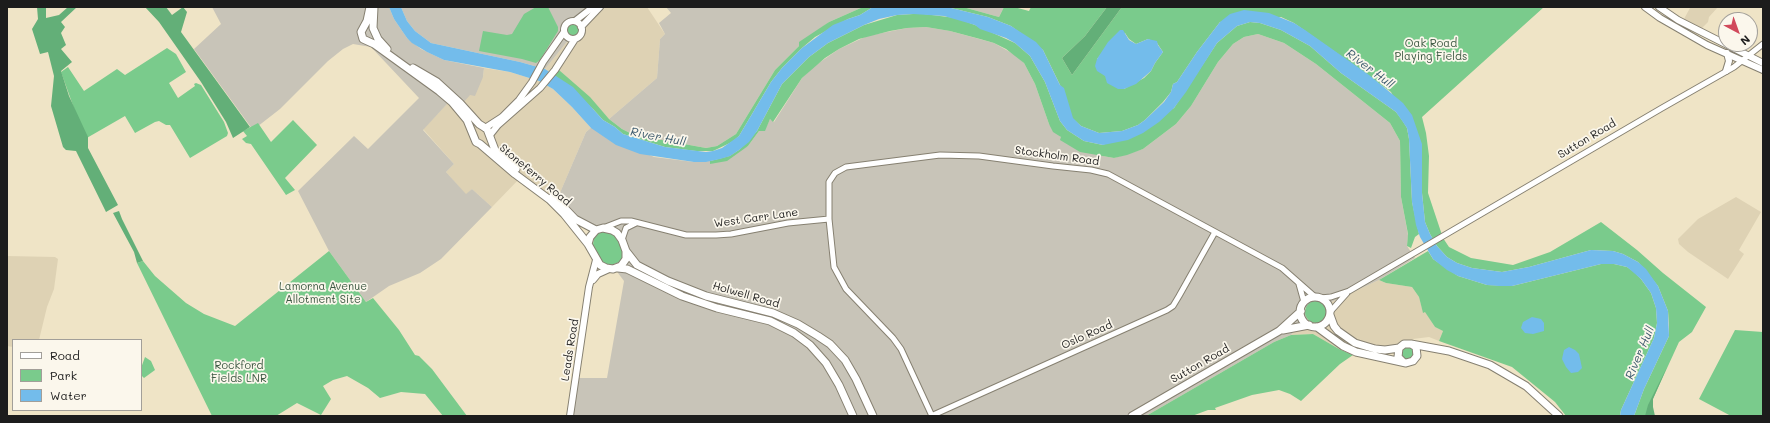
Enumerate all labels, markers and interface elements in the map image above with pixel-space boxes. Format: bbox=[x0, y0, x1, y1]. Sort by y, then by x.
north arrow bbox=[1718, 12, 1758, 52]
text: N bbox=[1737, 32, 1754, 49]
park label: Oak Road Playing Fields bbox=[1395, 37, 1467, 63]
water label: River Hull bbox=[1343, 46, 1397, 92]
street label: Sutton Road bbox=[1556, 116, 1618, 162]
water label: River Hull bbox=[629, 125, 687, 149]
street label: Stoneferry Road bbox=[497, 141, 573, 209]
street label: Stockholm Road bbox=[1014, 144, 1100, 168]
street label: West Carr Lane bbox=[713, 206, 799, 230]
street label: Holwell Road bbox=[711, 279, 781, 311]
park label: Lamorna Avenue Allotment Site bbox=[279, 280, 367, 306]
street label: Leads Road bbox=[559, 318, 581, 382]
street label: Oslo Road bbox=[1060, 318, 1114, 352]
water label: River Hull bbox=[1622, 324, 1658, 382]
legend bbox=[12, 339, 142, 411]
street label: Sutton Road bbox=[1168, 342, 1232, 386]
text: Road bbox=[50, 347, 80, 363]
park label: Rockford Fields LNR bbox=[211, 359, 267, 385]
text: Park bbox=[50, 367, 77, 383]
text: Water bbox=[50, 387, 87, 403]

